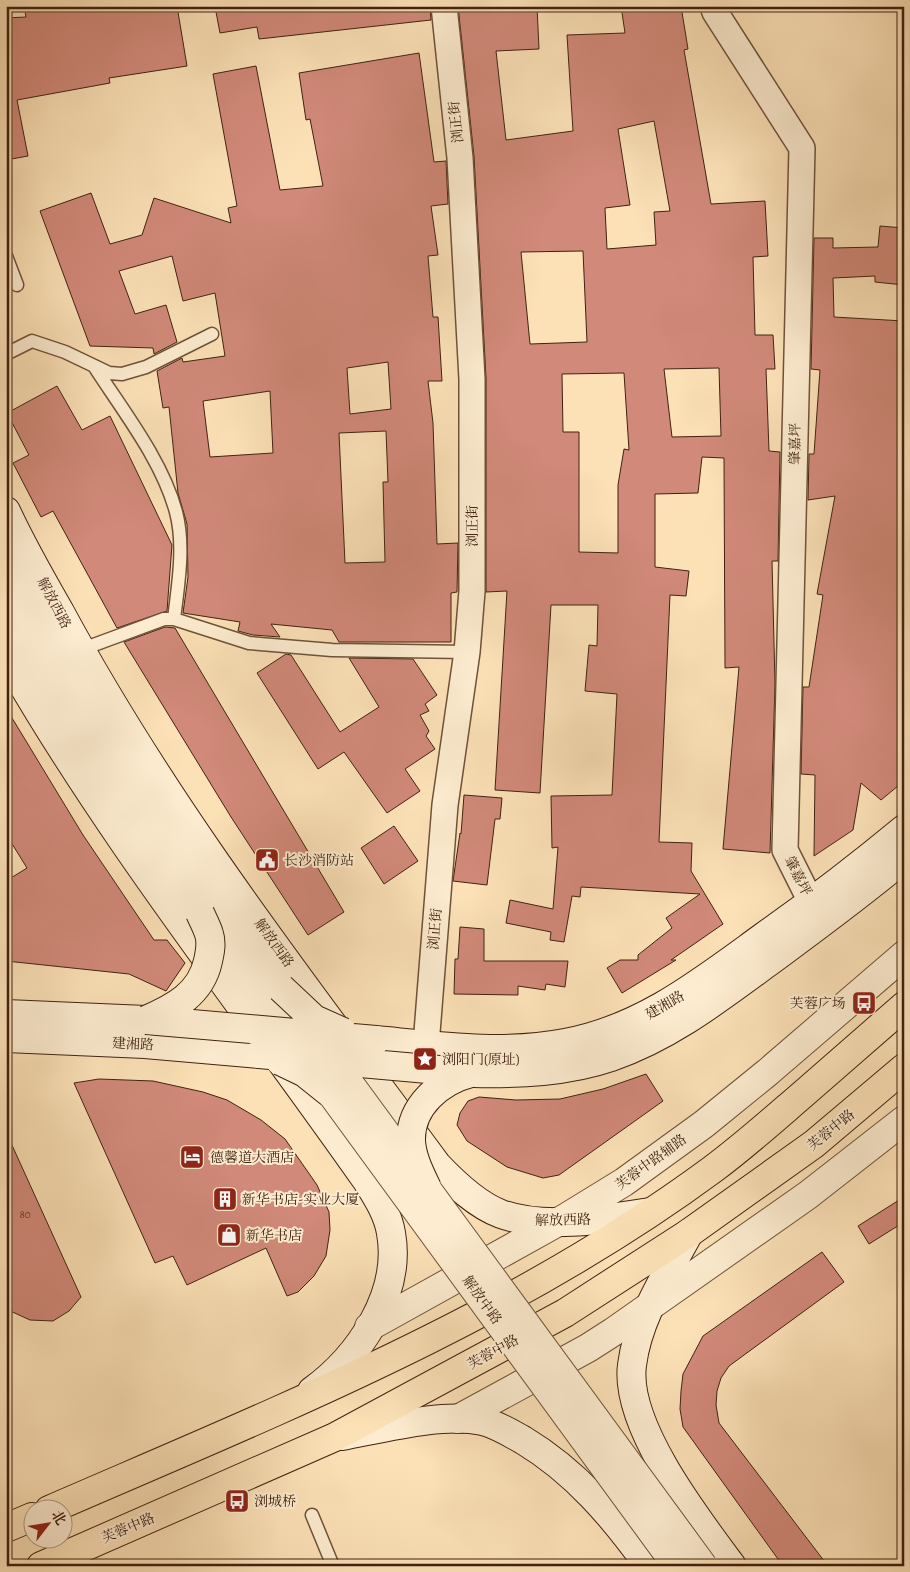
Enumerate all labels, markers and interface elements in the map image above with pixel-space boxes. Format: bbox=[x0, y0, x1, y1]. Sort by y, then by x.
street label: 浏正街 bbox=[444, 100, 468, 144]
street label: 肇嘉坪 bbox=[785, 423, 805, 465]
street label: 浏正街 bbox=[463, 505, 482, 547]
street label: 解放西路 bbox=[32, 574, 76, 632]
public building icon: 长沙消防站 bbox=[254, 847, 280, 873]
place label: 长沙消防站 bbox=[284, 851, 354, 870]
street label: 肇嘉坪 bbox=[780, 853, 816, 899]
street label: 浏正街 bbox=[424, 907, 446, 951]
street label: 解放西路 bbox=[250, 915, 298, 971]
street label: 建湘路 bbox=[642, 986, 688, 1024]
bus stop icon: 芙蓉广场 bbox=[851, 990, 877, 1016]
place label: 芙蓉广场 bbox=[790, 994, 846, 1013]
street label: 建湘路 bbox=[112, 1033, 154, 1055]
place icon: 浏阳门(原址) bbox=[412, 1046, 438, 1072]
place label: 浏阳门(原址) bbox=[442, 1050, 520, 1069]
street label: 芙蓉中路 bbox=[803, 1105, 859, 1155]
street label: 芙蓉中路辅路 bbox=[611, 1130, 691, 1194]
hotel icon: 德馨道大酒店 bbox=[179, 1144, 205, 1170]
place label: 德馨道大酒店 bbox=[210, 1148, 294, 1167]
building icon: 新华书店-实业大厦 bbox=[212, 1186, 238, 1212]
place label: 新华书店-实业大厦 bbox=[242, 1190, 359, 1209]
house number: 80 bbox=[19, 1207, 31, 1222]
street label: 解放西路 bbox=[535, 1210, 591, 1230]
shop icon: 新华书店 bbox=[216, 1222, 242, 1248]
place label: 新华书店 bbox=[246, 1226, 302, 1245]
street label: 解放中路 bbox=[458, 1272, 506, 1328]
street label: 芙蓉中路 bbox=[464, 1330, 522, 1374]
bus stop icon: 浏城桥 bbox=[224, 1488, 250, 1514]
place label: 浏城桥 bbox=[254, 1492, 296, 1511]
north arrow bbox=[22, 1500, 72, 1550]
text: 北 bbox=[47, 1507, 70, 1528]
street label: 芙蓉中路 bbox=[99, 1508, 157, 1548]

